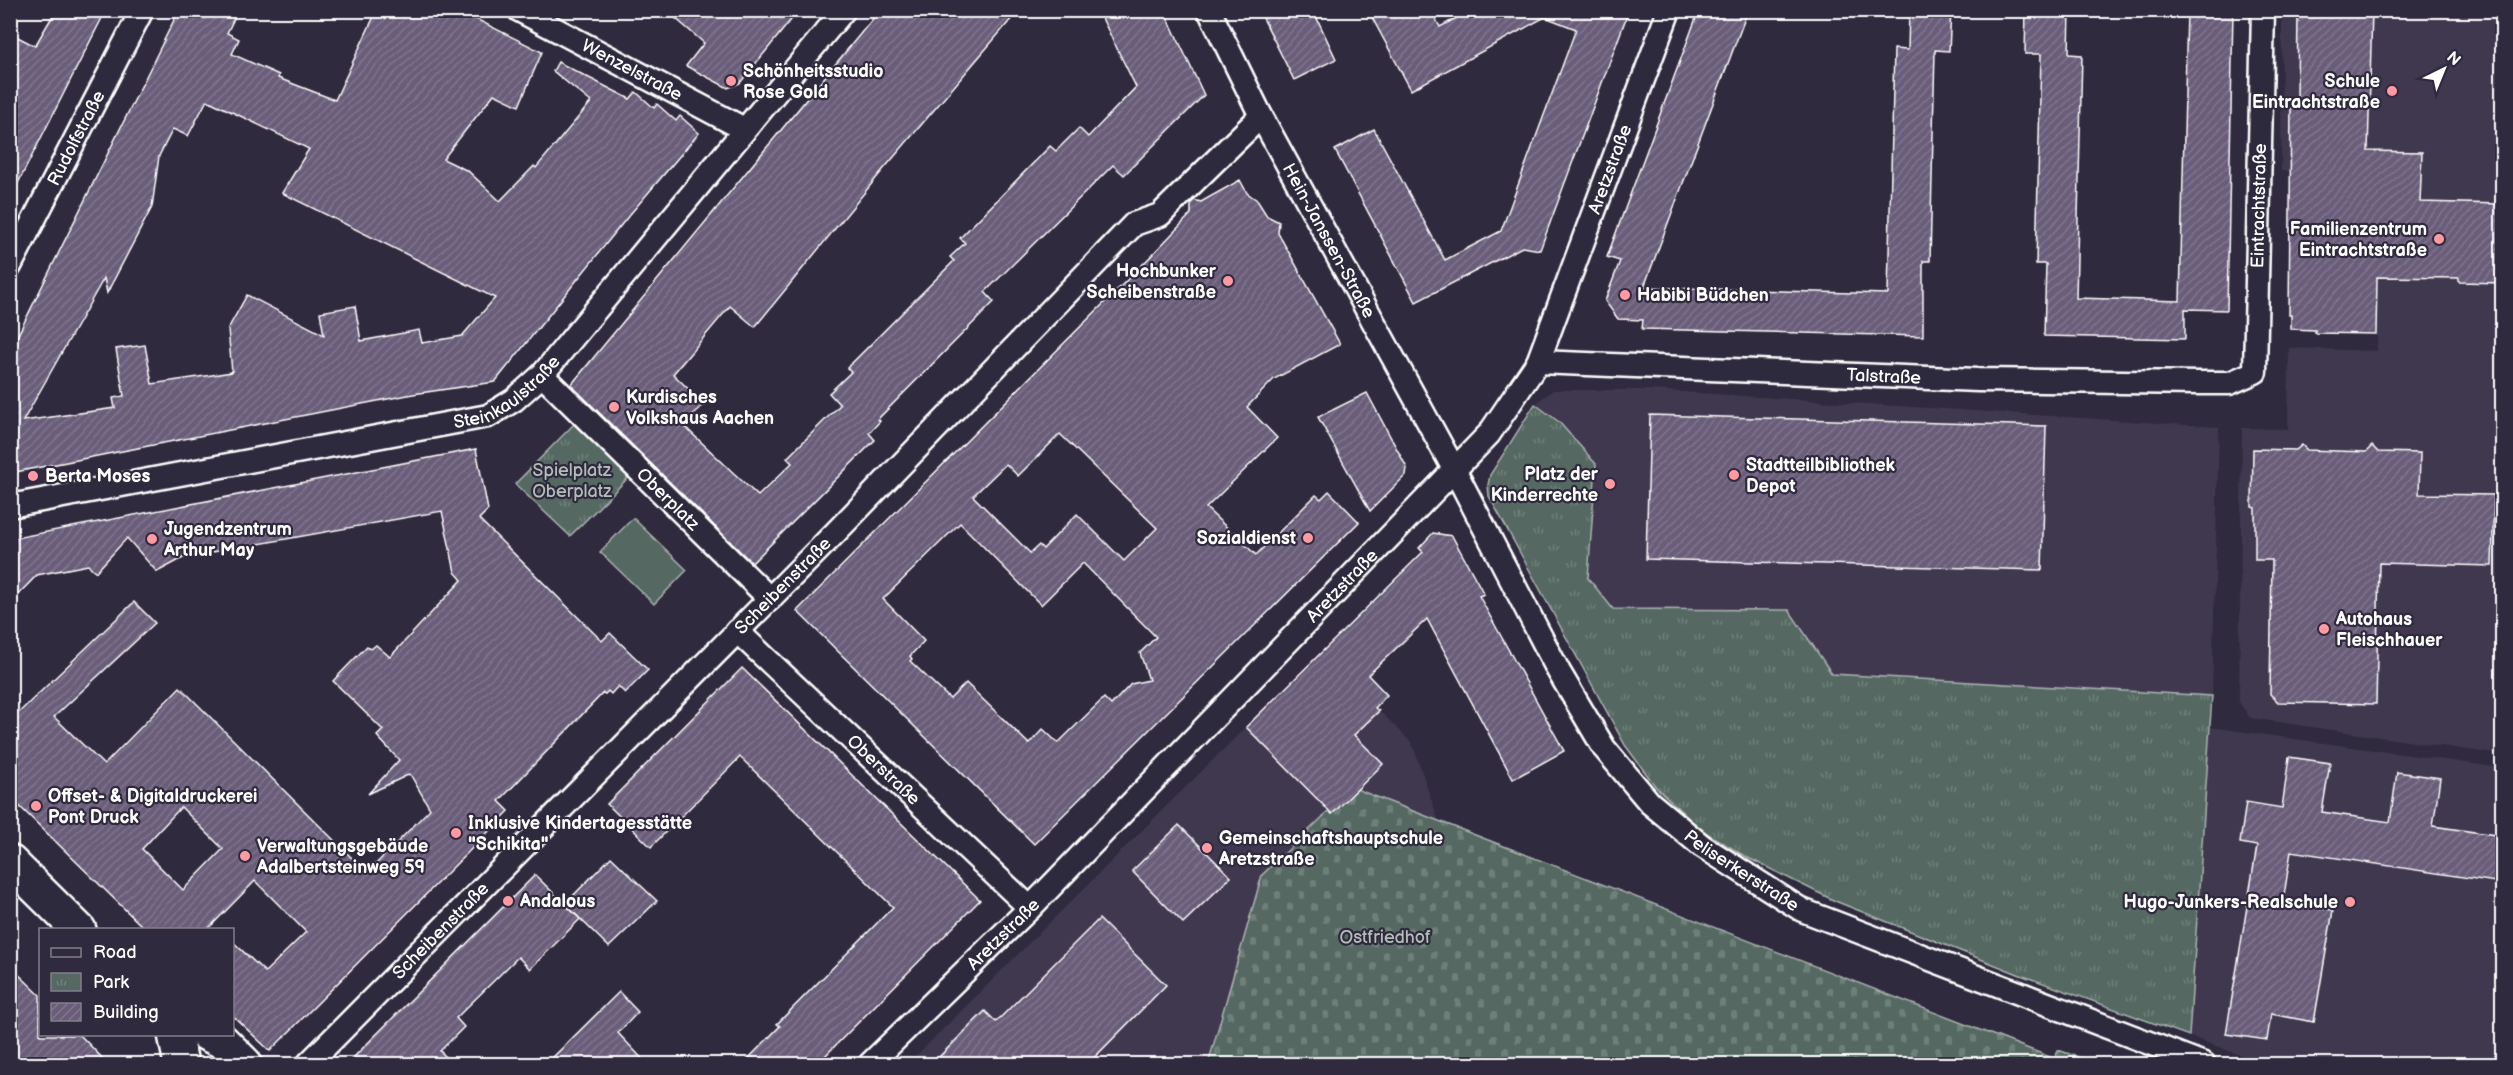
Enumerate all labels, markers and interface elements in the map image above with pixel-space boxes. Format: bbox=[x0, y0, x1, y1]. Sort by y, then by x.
street label: Wenzelstraße bbox=[578, 35, 686, 105]
north arrow bbox=[2414, 39, 2474, 99]
text: N bbox=[2442, 48, 2464, 70]
place label: Schönheitsstudio Rose Gold bbox=[743, 61, 884, 103]
place label: Schule Eintrachtstraße bbox=[2252, 71, 2380, 113]
marker: Schönheitsstudio Rose Gold bbox=[724, 74, 738, 88]
marker: Schule Eintrachtstraße bbox=[2385, 84, 2399, 98]
street label: Rudolfstraße bbox=[43, 87, 109, 189]
street label: Aretzstraße bbox=[1584, 122, 1636, 217]
street label: Eintrachtstraße bbox=[2247, 143, 2271, 268]
street label: Hein-Janssen-Straße bbox=[1278, 160, 1380, 322]
place label: Familienzentrum Eintrachtstraße bbox=[2290, 219, 2427, 261]
marker: Familienzentrum Eintrachtstraße bbox=[2432, 232, 2446, 246]
place label: Hochbunker Scheibenstraße bbox=[1087, 261, 1217, 303]
marker: Hochbunker Scheibenstraße bbox=[1221, 274, 1235, 288]
place label: Habibi Büdchen bbox=[1637, 285, 1769, 306]
marker: Habibi Büdchen bbox=[1618, 288, 1632, 302]
street label: Steinkaulstraße bbox=[452, 351, 564, 433]
street label: Talstraße bbox=[1846, 364, 1922, 388]
place label: Kurdisches Volkshaus Aachen bbox=[626, 387, 774, 429]
marker: Kurdisches Volkshaus Aachen bbox=[607, 400, 621, 414]
place label: Stadtteilbibliothek Depot bbox=[1746, 455, 1895, 497]
park label: Spielplatz Oberplatz bbox=[532, 460, 612, 502]
street label: Oberplatz bbox=[632, 464, 704, 535]
place label: Platz der Kinderrechte bbox=[1491, 464, 1599, 506]
place label: Berta Moses bbox=[45, 466, 150, 487]
marker: Stadtteilbibliothek Depot bbox=[1727, 468, 1741, 482]
marker: Berta Moses bbox=[26, 469, 40, 483]
marker: Platz der Kinderrechte bbox=[1603, 477, 1617, 491]
place label: Jugendzentrum Arthur May bbox=[163, 519, 292, 561]
place label: Sozialdienst bbox=[1197, 528, 1296, 549]
marker: Sozialdienst bbox=[1301, 531, 1315, 545]
marker: Jugendzentrum Arthur May bbox=[145, 532, 159, 546]
street label: Scheibenstraße bbox=[730, 533, 835, 638]
street label: Aretzstraße bbox=[1302, 545, 1382, 627]
place label: Autohaus Fleischhauer bbox=[2335, 609, 2443, 651]
marker: Autohaus Fleischhauer bbox=[2317, 622, 2331, 636]
street label: Oberstraße bbox=[843, 730, 925, 809]
place label: Offset- & Digitaldruckerei Pont Druck bbox=[48, 786, 257, 828]
marker: Offset- & Digitaldruckerei Pont Druck bbox=[29, 799, 43, 813]
place label: Inklusive Kindertagesstätte "Schikita" bbox=[468, 813, 692, 855]
street label: Peliserkerstraße bbox=[1680, 825, 1803, 916]
marker: Inklusive Kindertagesstätte "Schikita" bbox=[449, 826, 463, 840]
place label: Gemeinschaftshauptschule Aretzstraße bbox=[1218, 828, 1443, 870]
place label: Verwaltungsgebäude Adalbertsteinweg 59 bbox=[256, 836, 428, 878]
marker: Gemeinschaftshauptschule Aretzstraße bbox=[1200, 841, 1214, 855]
marker: Verwaltungsgebäude Adalbertsteinweg 59 bbox=[238, 849, 252, 863]
street label: Scheibenstraße bbox=[388, 878, 493, 983]
place label: Andalous bbox=[519, 891, 595, 912]
place label: Hugo-Junkers-Realschule bbox=[2124, 892, 2338, 913]
marker: Andalous bbox=[501, 894, 515, 908]
street label: Aretzstraße bbox=[962, 894, 1044, 974]
marker: Hugo-Junkers-Realschule bbox=[2343, 895, 2357, 909]
park label: Ostfriedhof bbox=[1339, 927, 1431, 948]
legend bbox=[39, 928, 234, 1036]
text: Road bbox=[93, 942, 137, 963]
text: Park bbox=[93, 972, 129, 993]
text: Building bbox=[93, 1002, 159, 1023]

